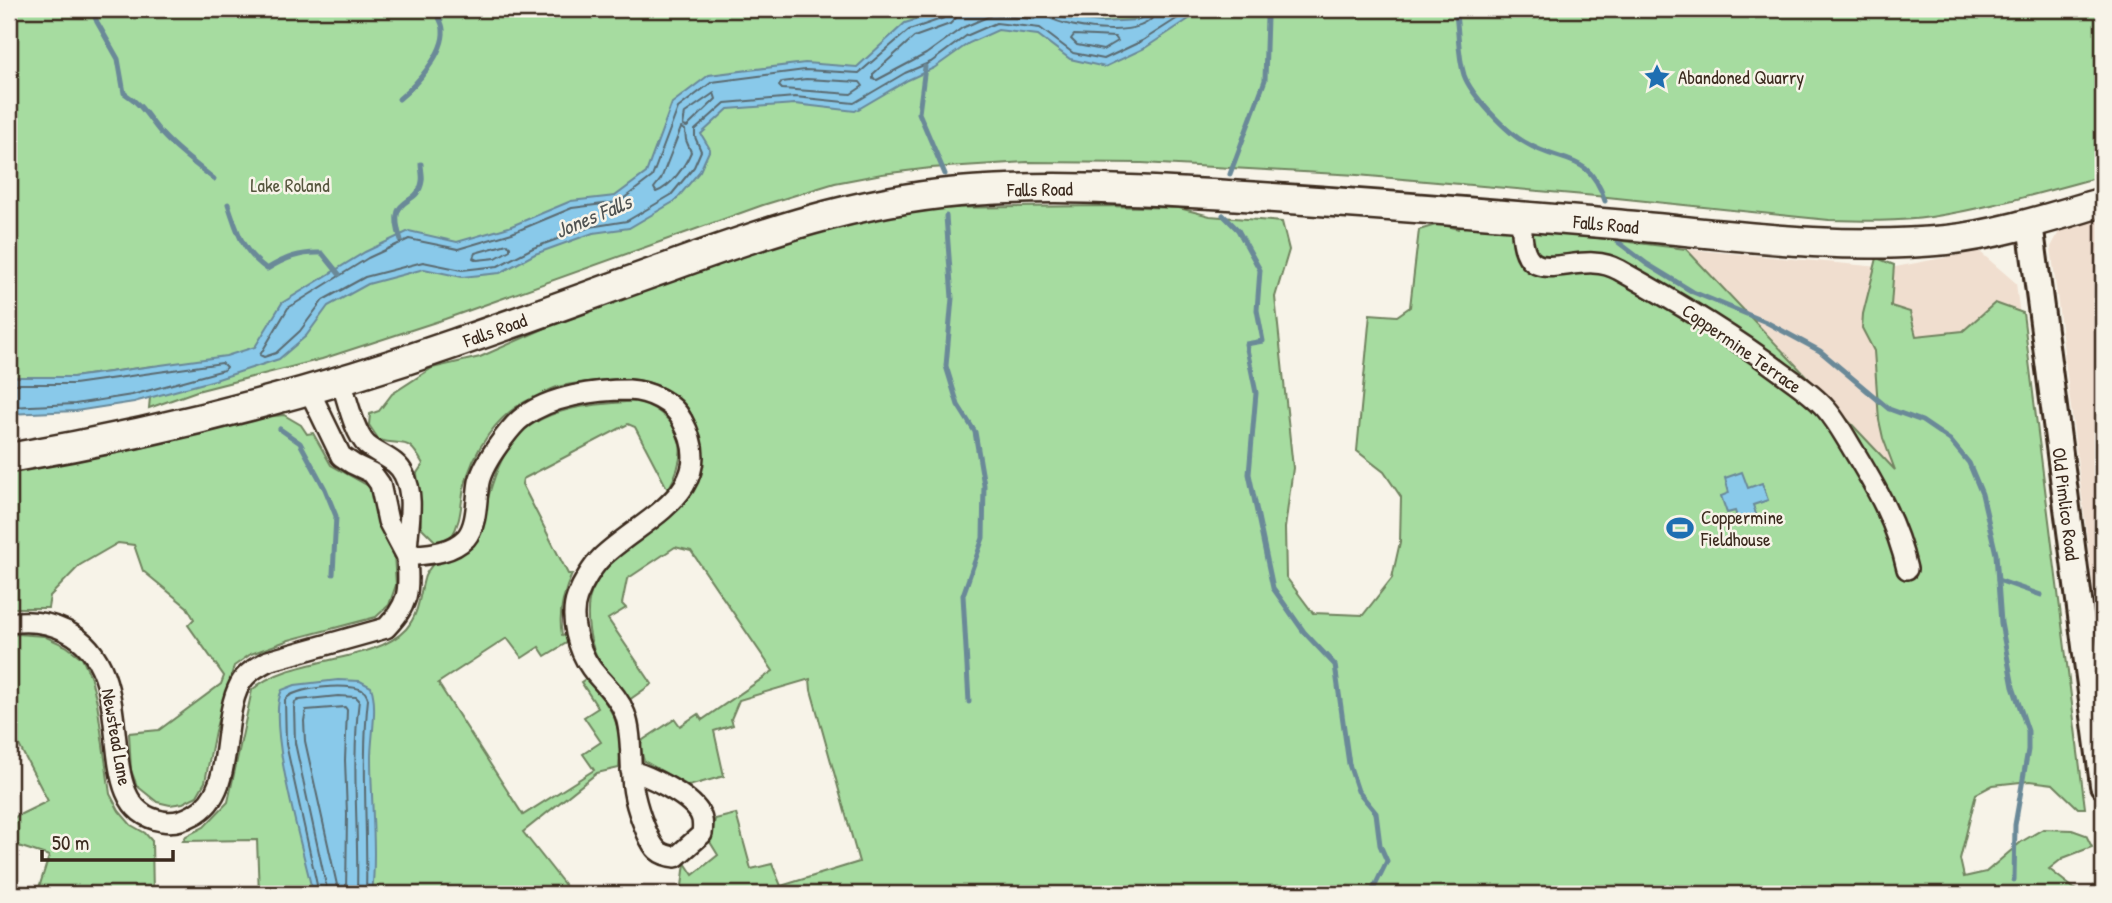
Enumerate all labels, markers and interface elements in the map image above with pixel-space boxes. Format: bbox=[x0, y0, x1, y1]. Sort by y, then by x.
place icon: Abandoned Quarry bbox=[1642, 62, 1672, 92]
place label: Abandoned Quarry bbox=[1678, 64, 1804, 90]
park label: Lake Roland bbox=[250, 172, 330, 198]
street label: Falls Road bbox=[1006, 175, 1074, 203]
water label: Jones Falls bbox=[550, 186, 637, 245]
street label: Falls Road bbox=[1571, 208, 1640, 240]
street label: Coppermine Terrace bbox=[1677, 297, 1807, 399]
street label: Falls Road bbox=[459, 306, 531, 354]
street label: Old Pimlico Road bbox=[2046, 446, 2086, 563]
place label: Coppermine Fieldhouse bbox=[1700, 504, 1784, 552]
sports icon: Coppermine Fieldhouse bbox=[1665, 513, 1695, 543]
street label: Newstead Lane bbox=[96, 687, 138, 788]
scale bar bbox=[42, 819, 173, 863]
text: 50 m bbox=[52, 828, 89, 857]

